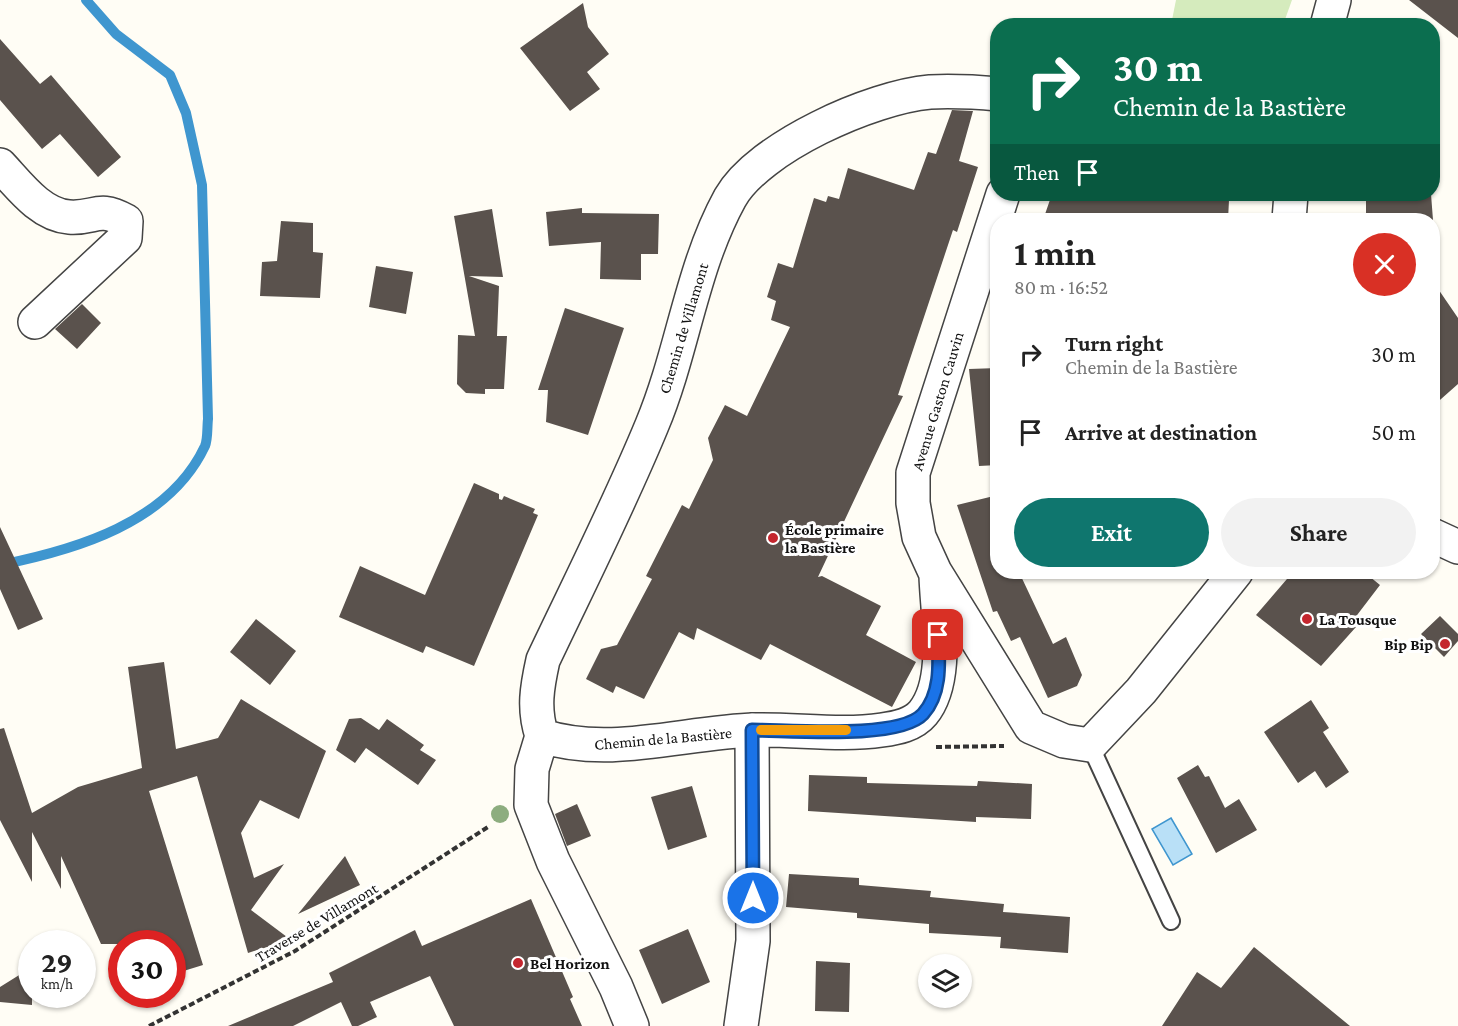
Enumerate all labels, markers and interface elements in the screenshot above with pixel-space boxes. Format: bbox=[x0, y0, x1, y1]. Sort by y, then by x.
icon: right bbox=[1014, 42, 1092, 120]
text: 30 m bbox=[1113, 43, 1203, 90]
text: Chemin de la Bastière bbox=[1113, 92, 1346, 122]
icon: arrive bbox=[1071, 156, 1104, 189]
text: Then bbox=[1014, 160, 1059, 185]
text: 1 min bbox=[1014, 233, 1096, 273]
button: close bbox=[1353, 233, 1416, 296]
street label: Chemin de Villamont bbox=[656, 260, 712, 396]
text: 80 m · 16:52 bbox=[1014, 276, 1108, 298]
street label: Avenue Gaston Cauvin bbox=[908, 329, 967, 473]
text: Turn right bbox=[1065, 331, 1163, 356]
icon: right bbox=[1014, 338, 1047, 371]
text: 30 m bbox=[1371, 342, 1416, 367]
text: Chemin de la Bastière bbox=[1065, 356, 1238, 378]
icon: arrive bbox=[1014, 416, 1047, 449]
text: Arrive at destination bbox=[1065, 420, 1257, 445]
text: 50 m bbox=[1371, 420, 1416, 445]
button: Exit bbox=[1014, 498, 1209, 567]
button: Share bbox=[1221, 498, 1416, 567]
place label: École primaire la Bastière bbox=[785, 521, 885, 556]
marker: École primaire la Bastière bbox=[766, 531, 780, 545]
pin bbox=[912, 609, 963, 660]
place label: La Tousque bbox=[1319, 611, 1397, 628]
marker: La Tousque bbox=[1300, 612, 1314, 626]
icon: arrive bbox=[921, 618, 954, 651]
place label: Bip Bip bbox=[1384, 636, 1433, 653]
marker: Bip Bip bbox=[1438, 637, 1452, 651]
street label: Chemin de la Bastière bbox=[594, 724, 733, 753]
position arrow bbox=[721, 866, 785, 930]
street label: Traverse de Villamont bbox=[252, 879, 381, 966]
speed limit sign: 30 bbox=[108, 930, 186, 1008]
text: 29 bbox=[41, 945, 73, 978]
map controls bbox=[918, 954, 972, 1008]
button: layers bbox=[918, 954, 972, 1008]
place label: Bel Horizon bbox=[530, 955, 610, 972]
marker: Bel Horizon bbox=[511, 956, 525, 970]
text: km/h bbox=[41, 976, 73, 992]

